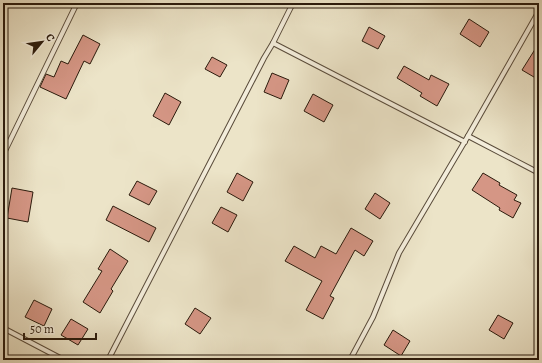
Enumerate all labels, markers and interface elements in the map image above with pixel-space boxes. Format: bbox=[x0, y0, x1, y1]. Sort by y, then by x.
north arrow bbox=[22, 22, 62, 62]
text: С bbox=[42, 31, 59, 44]
scale bar bbox=[24, 315, 96, 341]
text: 50 m bbox=[30, 321, 54, 337]

